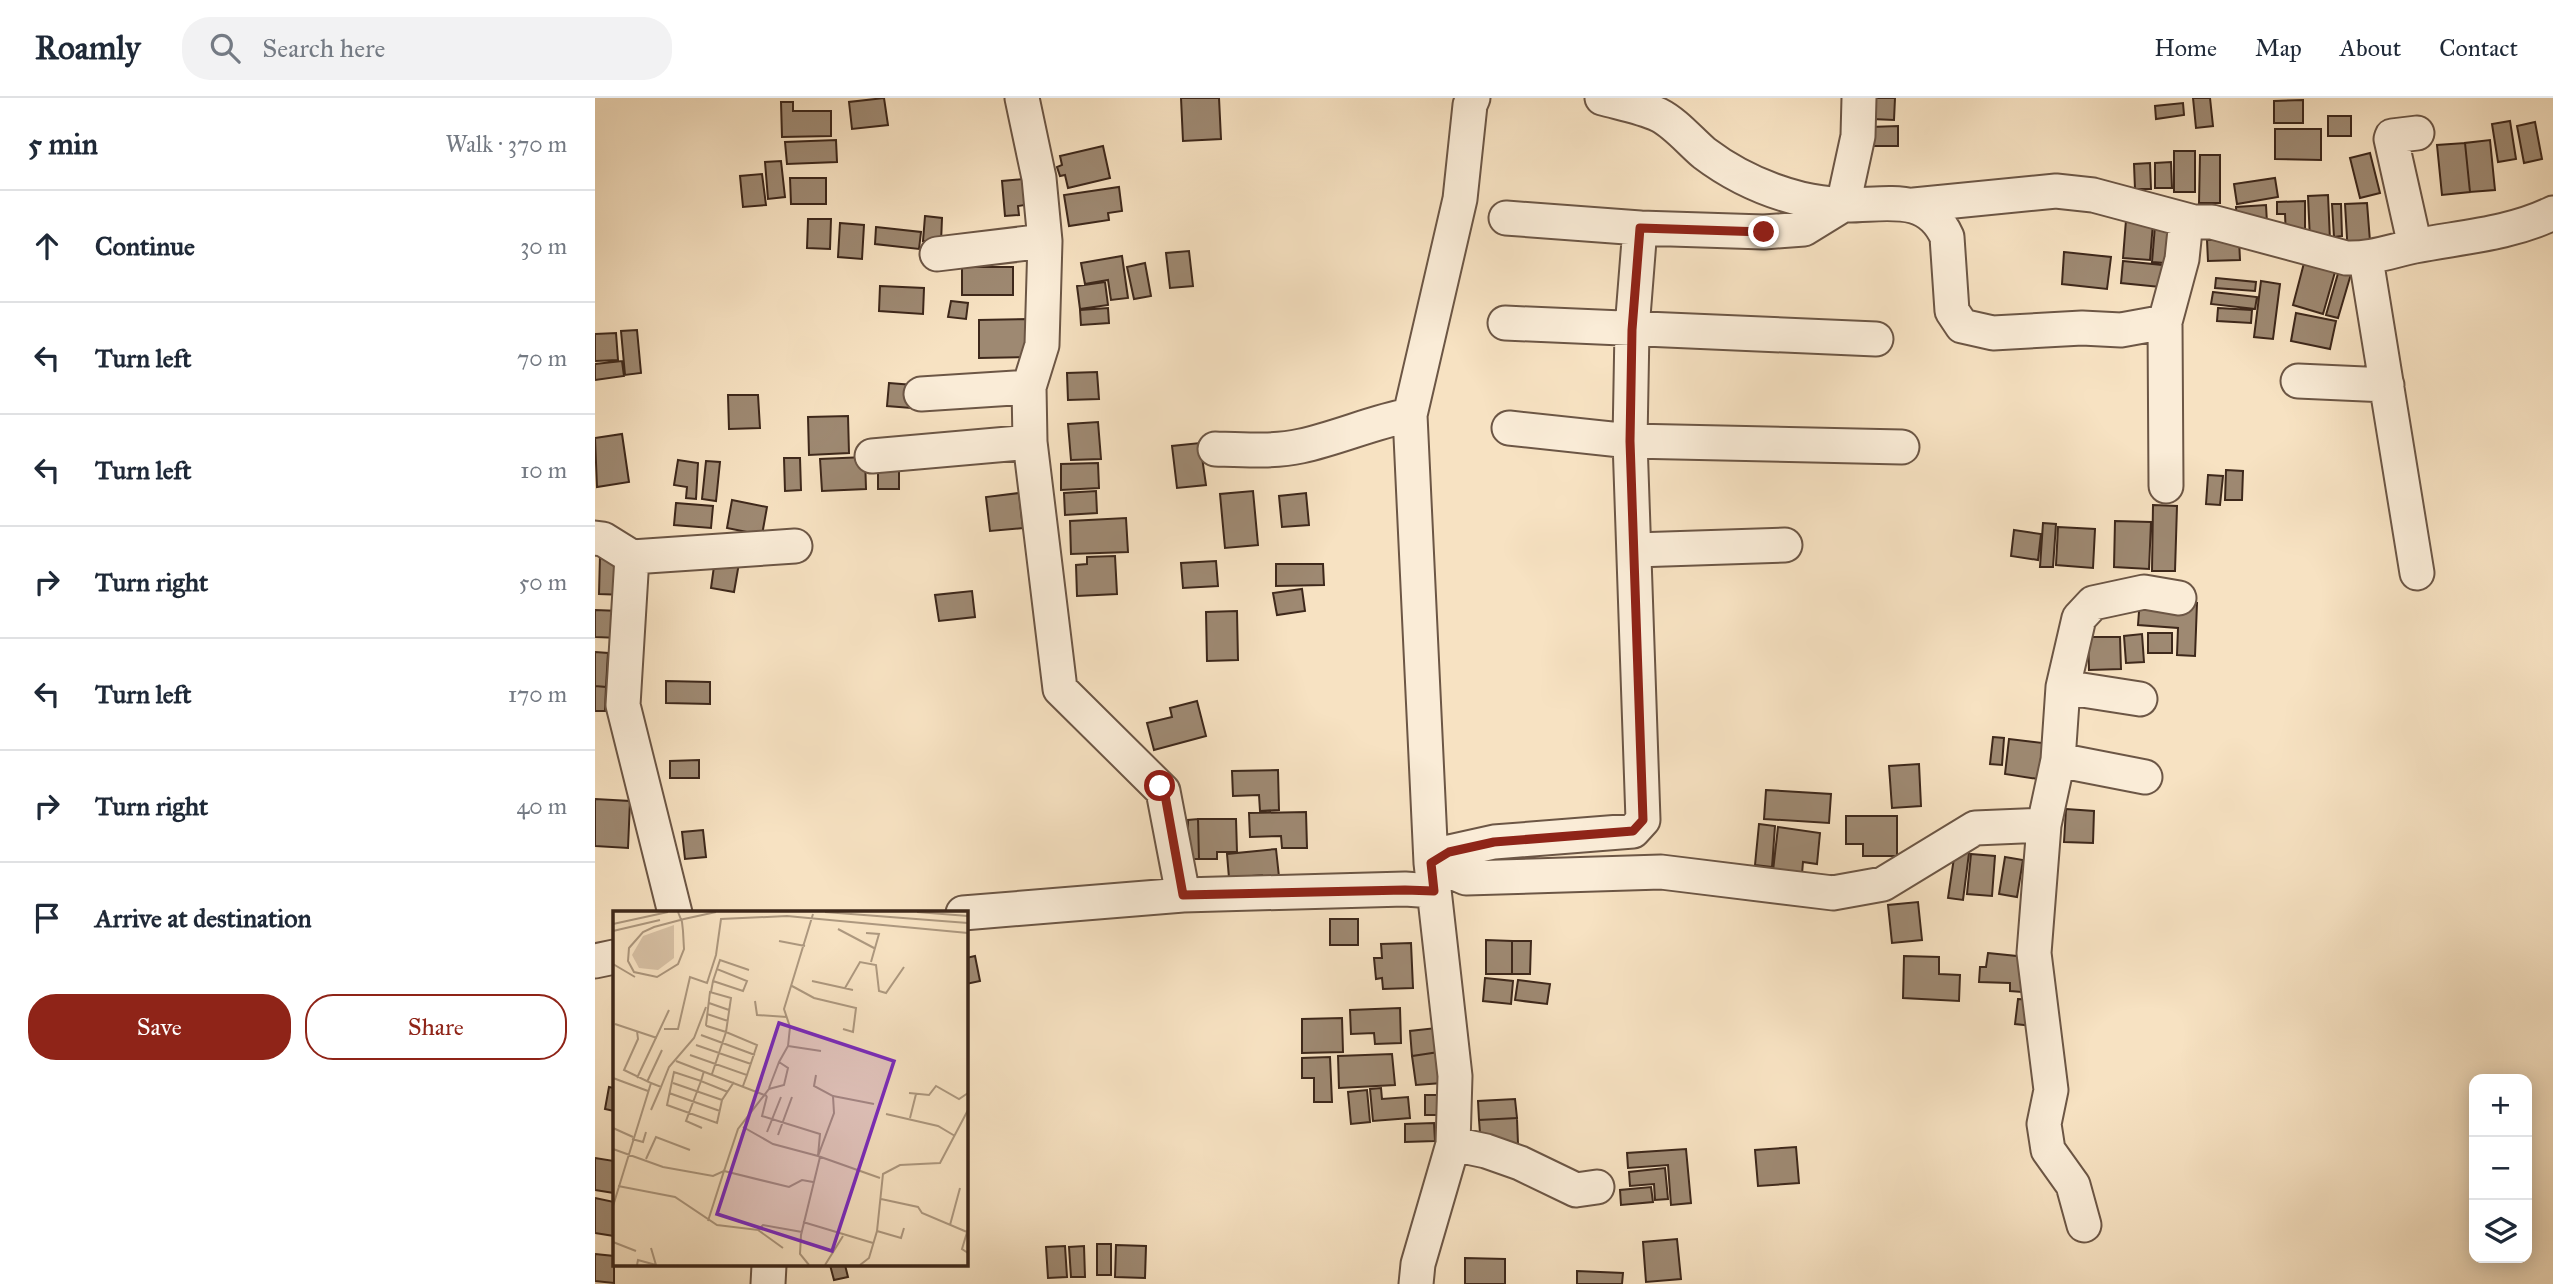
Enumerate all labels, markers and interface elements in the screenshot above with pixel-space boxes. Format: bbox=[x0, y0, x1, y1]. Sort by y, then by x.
search box bbox=[182, 17, 672, 80]
text: Roamly bbox=[35, 28, 140, 68]
icon: search bbox=[206, 29, 244, 67]
text: Search here bbox=[262, 32, 385, 64]
text: Home bbox=[2154, 33, 2217, 63]
text: Map bbox=[2255, 33, 2302, 63]
text: About bbox=[2340, 33, 2401, 63]
text: Contact bbox=[2439, 33, 2518, 63]
text: 5 min bbox=[28, 126, 98, 162]
text: Walk · 370 m bbox=[446, 130, 567, 158]
route end bbox=[1748, 216, 1779, 247]
icon: ahead bbox=[28, 227, 66, 265]
text: Continue bbox=[95, 230, 195, 262]
text: 30 m bbox=[520, 232, 567, 260]
icon: left bbox=[28, 339, 66, 377]
text: Turn left bbox=[95, 342, 191, 374]
text: 70 m bbox=[517, 344, 567, 372]
icon: left bbox=[28, 451, 66, 489]
text: Turn left bbox=[95, 454, 191, 486]
text: 10 m bbox=[520, 456, 567, 484]
icon: right bbox=[28, 563, 66, 601]
text: Turn right bbox=[95, 566, 208, 598]
text: 50 m bbox=[519, 568, 567, 596]
icon: left bbox=[28, 675, 66, 713]
text: Turn left bbox=[95, 678, 191, 710]
text: 170 m bbox=[508, 680, 567, 708]
route start bbox=[1144, 770, 1175, 801]
icon: right bbox=[28, 787, 66, 825]
text: Turn right bbox=[95, 790, 208, 822]
text: 40 m bbox=[517, 792, 567, 820]
icon: arrive bbox=[28, 899, 66, 937]
text: Arrive at destination bbox=[95, 902, 312, 934]
inset map bbox=[613, 911, 968, 1266]
button: Save bbox=[28, 994, 291, 1060]
button: Share bbox=[305, 994, 567, 1060]
map controls bbox=[2469, 1074, 2532, 1263]
button: + bbox=[2469, 1074, 2532, 1137]
button: − bbox=[2469, 1137, 2532, 1200]
button: layers bbox=[2469, 1200, 2532, 1263]

